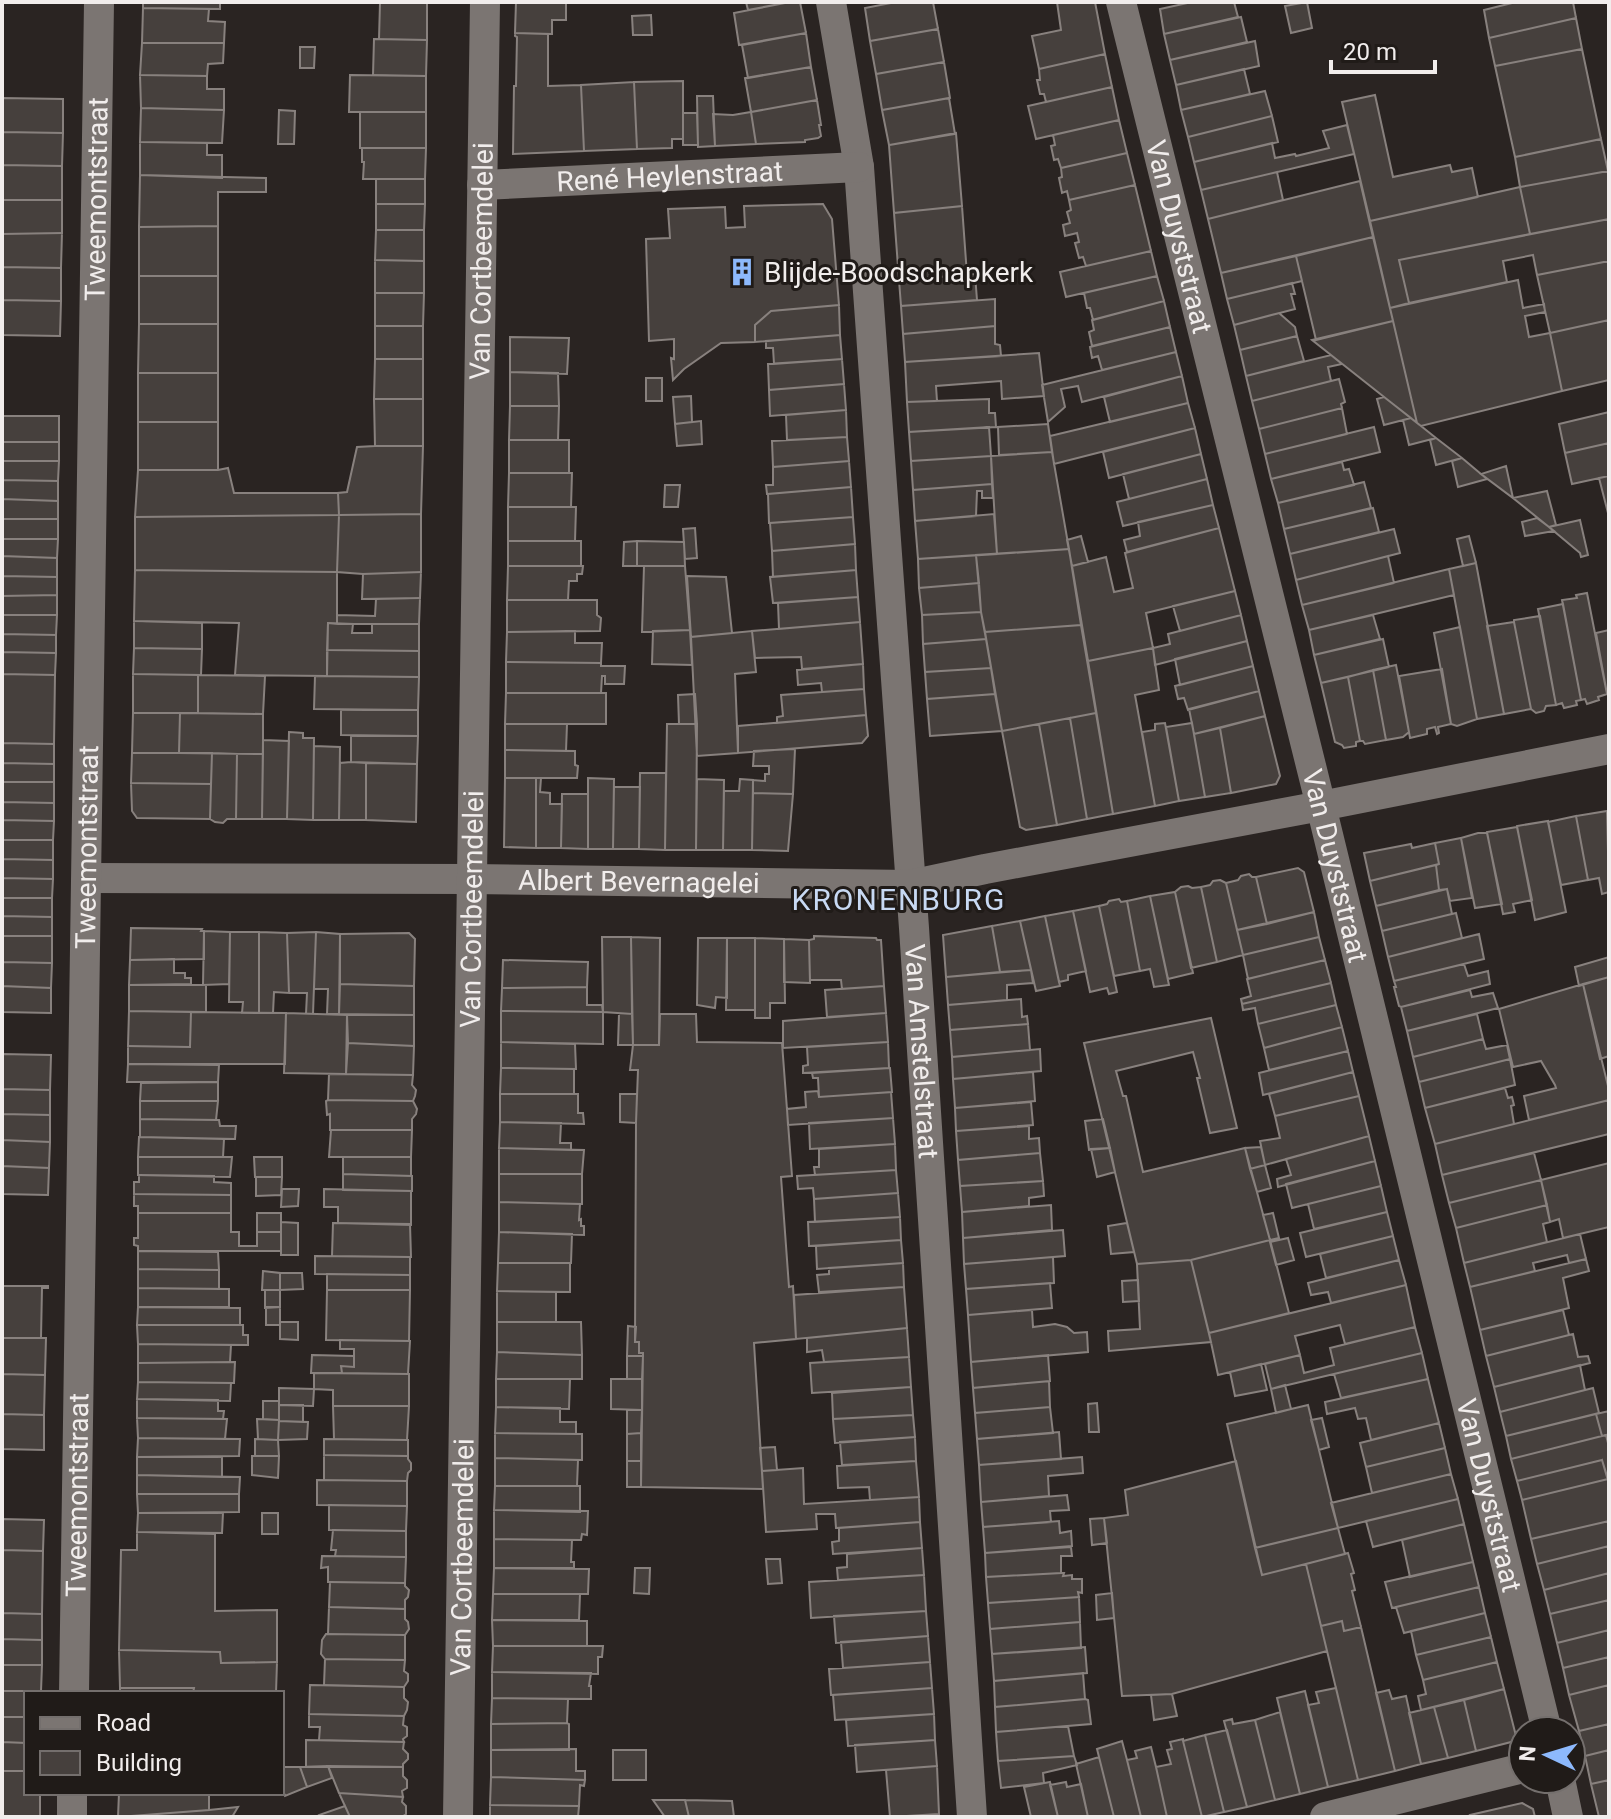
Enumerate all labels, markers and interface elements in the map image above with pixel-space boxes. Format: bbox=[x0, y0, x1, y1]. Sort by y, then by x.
scale bar bbox=[1331, 24, 1435, 74]
text: 20 m bbox=[1343, 38, 1397, 66]
street label: Tweemontstraat bbox=[79, 97, 115, 301]
street label: Van Duyststraat bbox=[1139, 137, 1219, 337]
street label: Van Cortbeemdelei bbox=[463, 142, 500, 380]
street label: René Heylenstraat bbox=[556, 155, 784, 198]
place label: Blijde-Boodschapkerk bbox=[764, 256, 1034, 289]
building icon: Blijde-Boodschapkerk bbox=[727, 257, 757, 287]
street label: Tweemontstraat bbox=[69, 745, 105, 949]
street label: Van Duyststraat bbox=[1295, 766, 1375, 966]
street label: Van Cortbeemdelei bbox=[454, 790, 490, 1028]
street label: Albert Bevernagelei bbox=[518, 864, 760, 900]
district label: KRONENBURG bbox=[792, 882, 1006, 917]
street label: Van Amstelstraat bbox=[898, 943, 945, 1160]
street label: Tweemontstraat bbox=[59, 1393, 95, 1597]
street label: Van Duyststraat bbox=[1449, 1395, 1528, 1595]
street label: Van Cortbeemdelei bbox=[444, 1438, 481, 1676]
legend bbox=[24, 1691, 284, 1795]
text: Road bbox=[96, 1709, 151, 1737]
north arrow bbox=[1507, 1715, 1587, 1795]
text: N bbox=[1515, 1745, 1541, 1762]
text: Building bbox=[96, 1749, 182, 1777]

